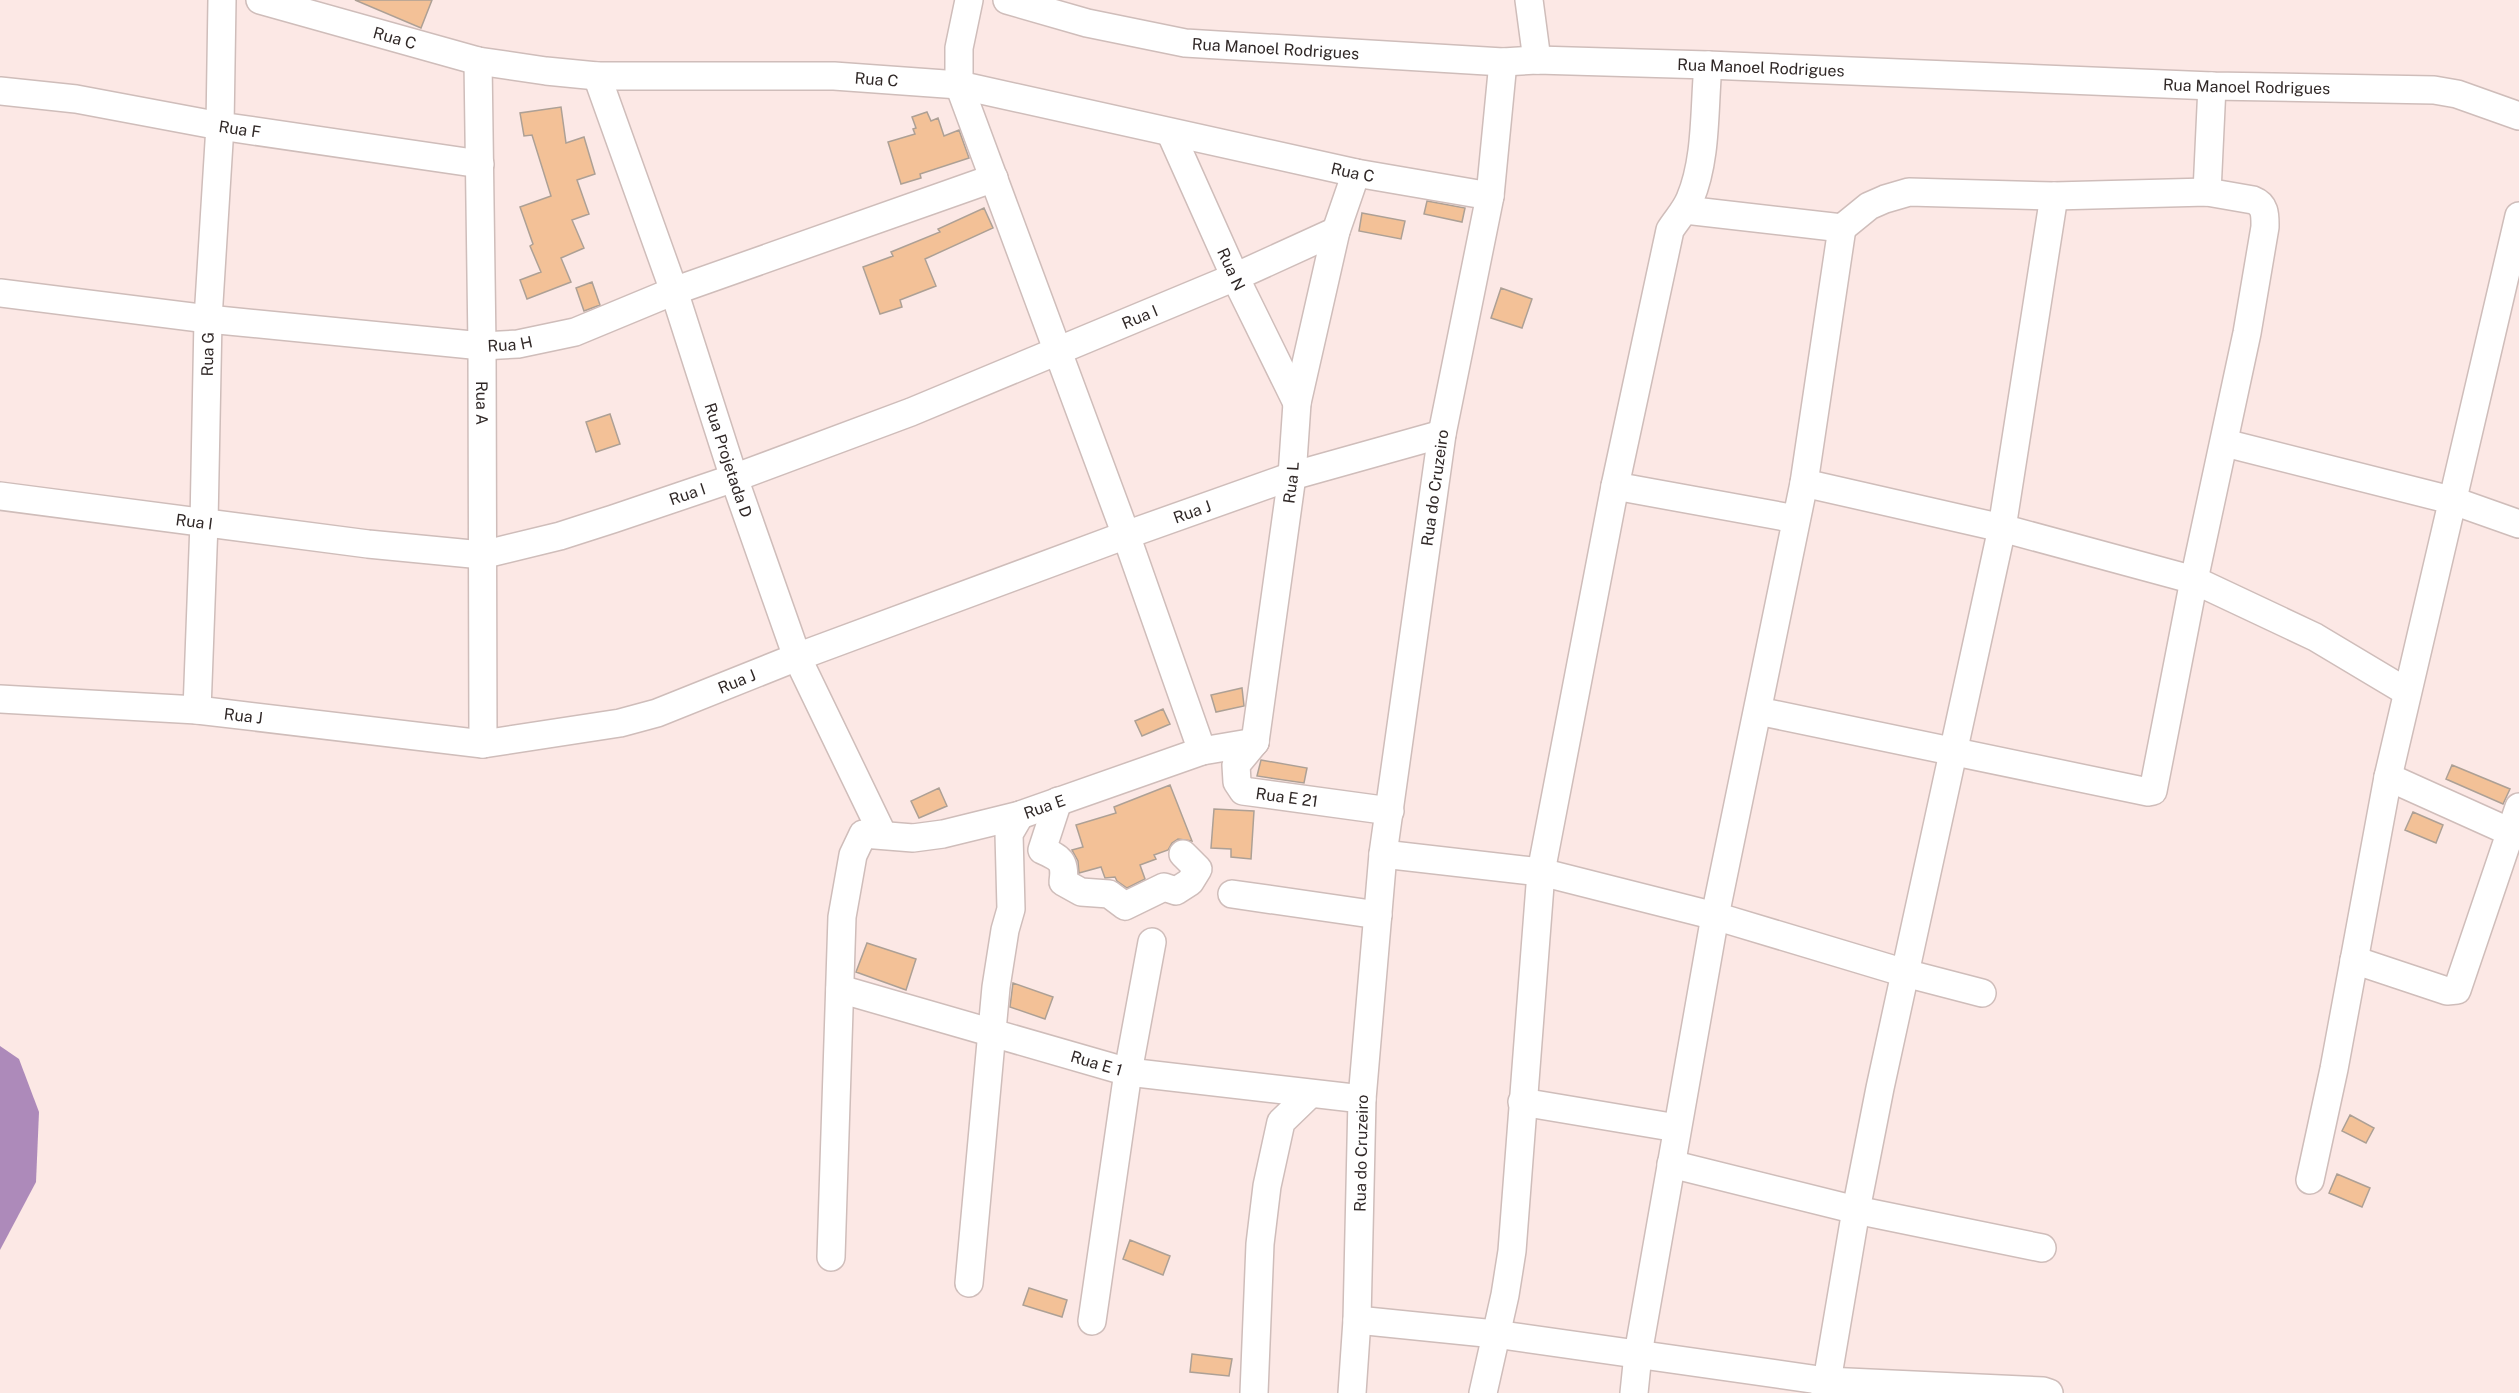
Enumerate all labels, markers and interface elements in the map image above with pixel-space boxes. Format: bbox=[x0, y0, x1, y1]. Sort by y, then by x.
street label: Rua C bbox=[371, 23, 418, 53]
street label: Rua Manoel Rodrigues bbox=[1191, 34, 1360, 63]
street label: Rua Manoel Rodrigues bbox=[1677, 55, 1845, 81]
street label: Rua C bbox=[854, 69, 899, 91]
street label: Rua Manoel Rodrigues bbox=[2162, 75, 2330, 98]
street label: Rua F bbox=[218, 117, 262, 142]
street label: Rua C bbox=[1329, 159, 1376, 186]
street label: Rua N bbox=[1213, 245, 1249, 294]
street label: Rua I bbox=[1119, 301, 1161, 333]
street label: Rua G bbox=[198, 332, 218, 377]
street label: Rua H bbox=[487, 332, 534, 356]
street label: Rua A bbox=[472, 381, 491, 425]
street label: Rua Projetada D bbox=[700, 400, 756, 520]
street label: Rua do Cruzeiro bbox=[1417, 428, 1453, 547]
street label: Rua L bbox=[1279, 461, 1303, 505]
street label: Rua I bbox=[667, 479, 708, 509]
street label: Rua J bbox=[1171, 497, 1214, 527]
street label: Rua I bbox=[175, 510, 214, 534]
street label: Rua J bbox=[715, 666, 758, 698]
street label: Rua J bbox=[223, 704, 264, 728]
street label: Rua E 21 bbox=[1255, 784, 1319, 811]
street label: Rua E bbox=[1021, 791, 1068, 823]
street label: Rua E 1 bbox=[1068, 1047, 1125, 1080]
street label: Rua do Cruzeiro bbox=[1350, 1094, 1372, 1212]

